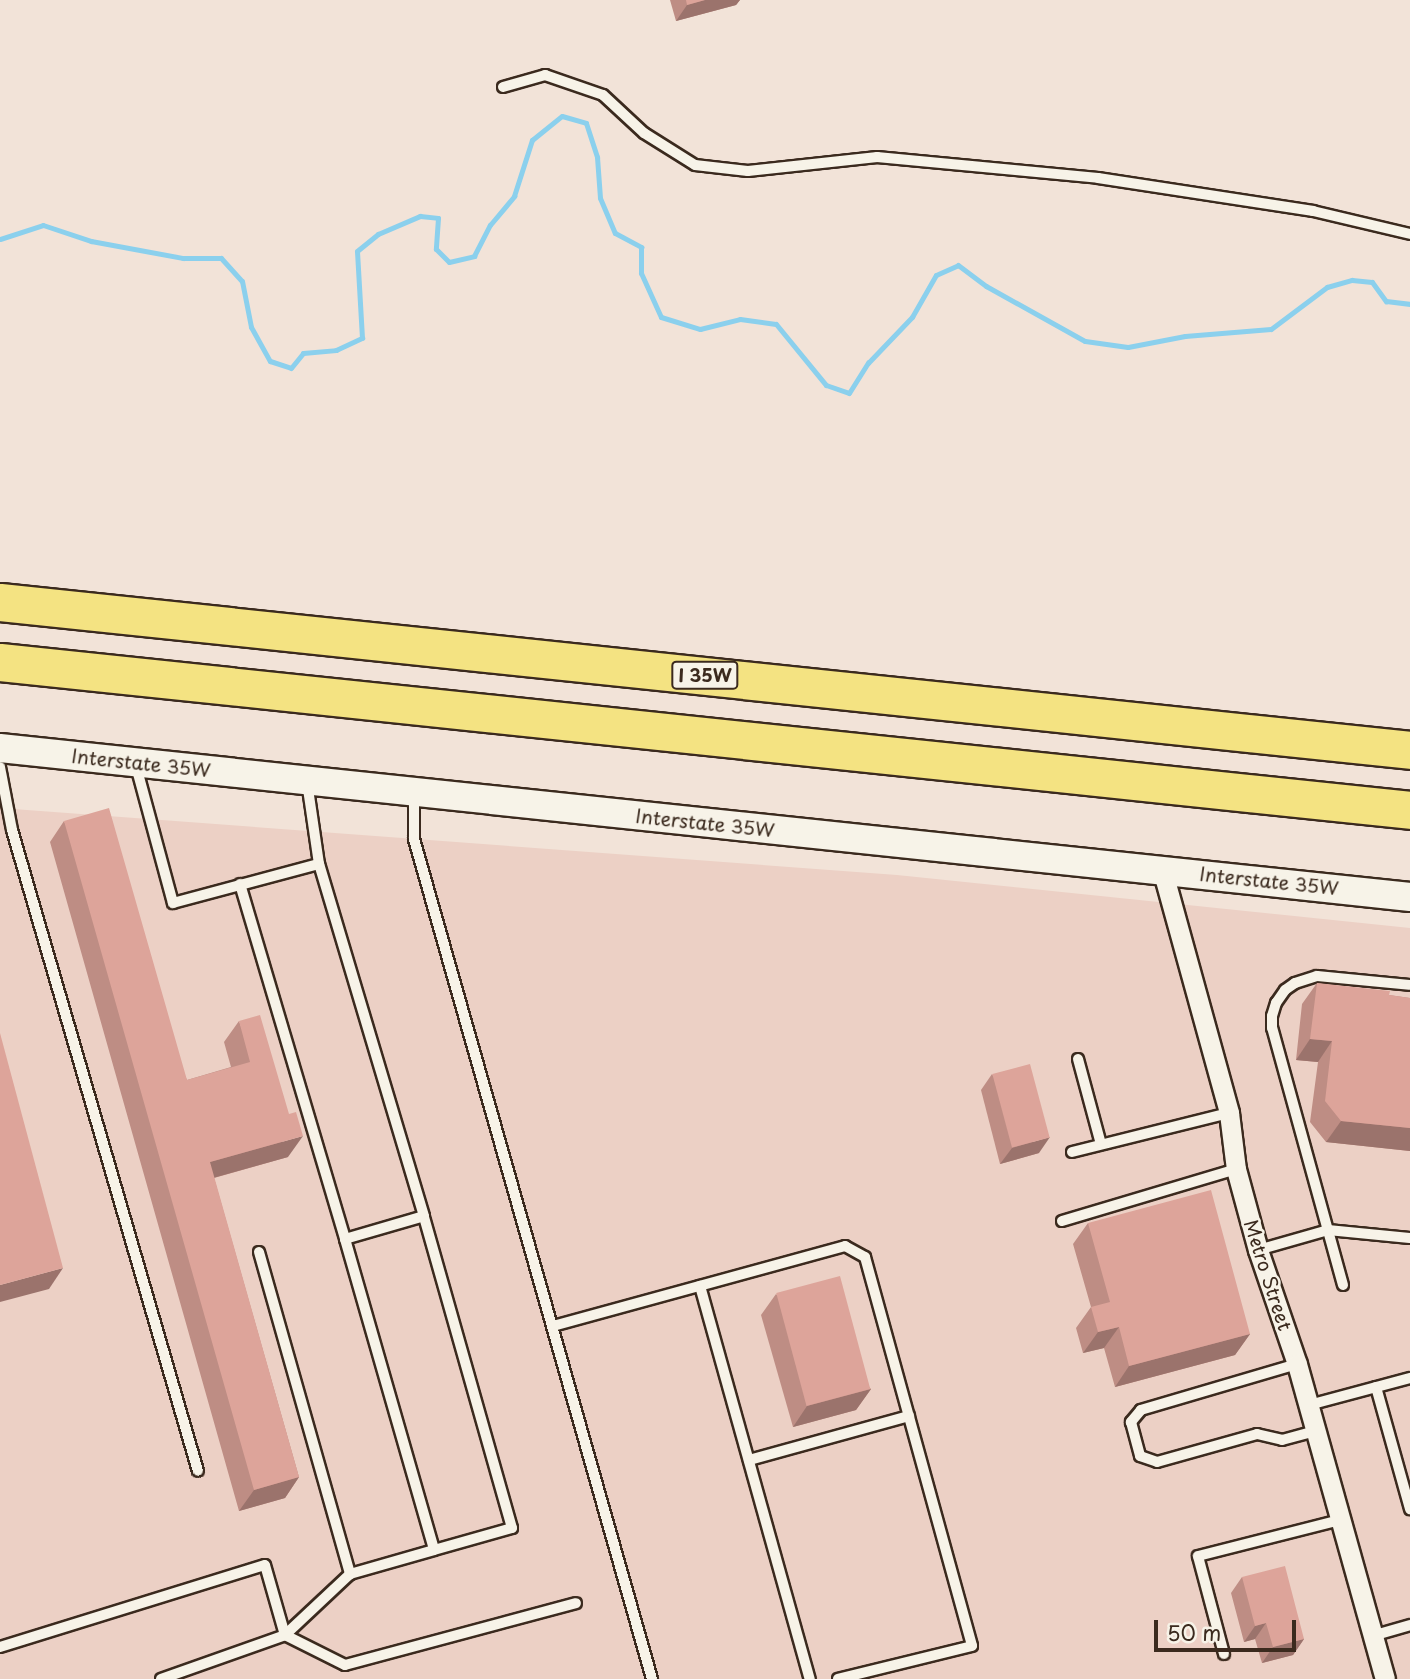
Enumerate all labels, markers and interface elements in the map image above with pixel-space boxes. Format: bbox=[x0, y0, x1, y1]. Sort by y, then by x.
road number: I 35W bbox=[670, 660, 740, 690]
street label: Interstate 35W bbox=[70, 744, 212, 782]
street label: Interstate 35W bbox=[634, 804, 776, 842]
street label: Interstate 35W bbox=[1198, 862, 1340, 900]
street label: Metro Street bbox=[1239, 1216, 1297, 1334]
scale bar bbox=[1158, 1606, 1300, 1650]
text: 50 m bbox=[1167, 1616, 1221, 1648]

